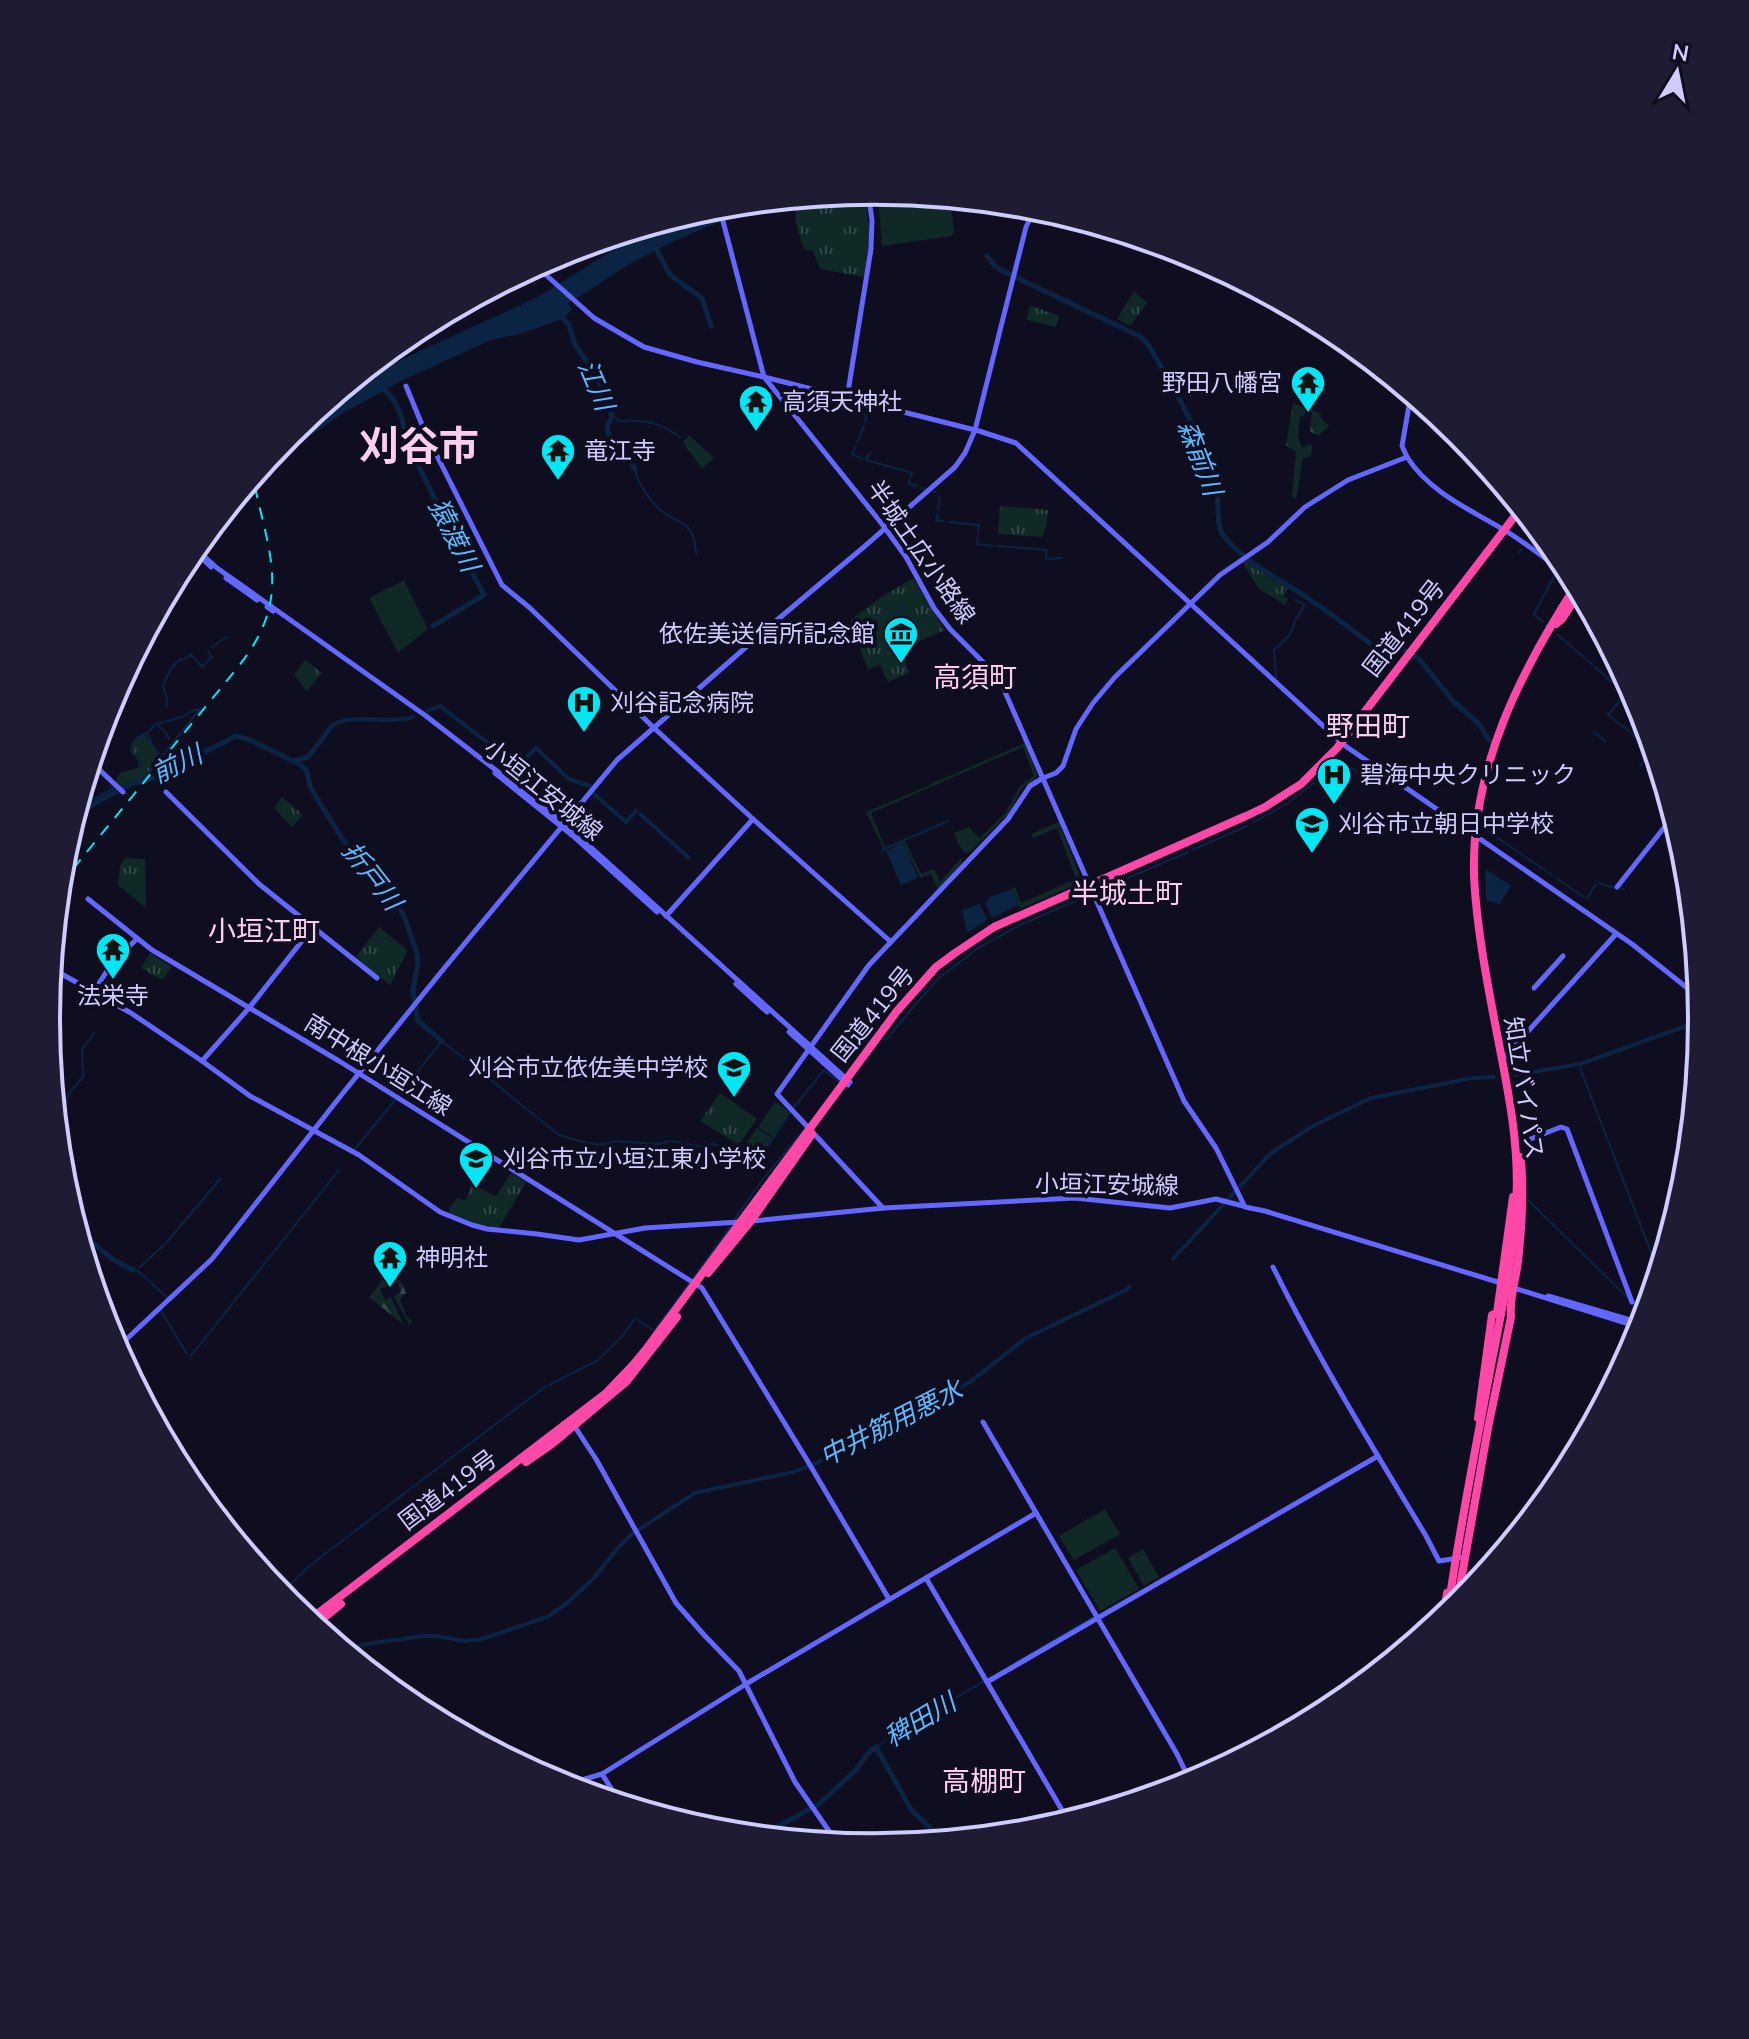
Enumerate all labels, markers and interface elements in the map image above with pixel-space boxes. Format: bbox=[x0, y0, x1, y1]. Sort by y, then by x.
north arrow bbox=[1637, 32, 1717, 112]
text: N bbox=[1670, 37, 1691, 68]
water label: 江川 bbox=[571, 354, 623, 418]
temple icon: 野田八幡宮 bbox=[1289, 364, 1327, 414]
place label: 野田八幡宮 bbox=[1162, 367, 1282, 397]
temple icon: 高須天神社 bbox=[737, 383, 775, 433]
place label: 高須天神社 bbox=[782, 386, 902, 416]
water label: 森前川 bbox=[1171, 415, 1231, 503]
district label: 刈谷市 bbox=[359, 420, 479, 470]
temple icon: 竜江寺 bbox=[539, 432, 577, 482]
place label: 竜江寺 bbox=[584, 435, 656, 465]
street label: 半城土広小路線 bbox=[861, 474, 982, 629]
water label: 猿渡川 bbox=[422, 493, 488, 580]
street label: 国道419号 bbox=[1356, 573, 1450, 682]
museum icon: 依佐美送信所記念館 bbox=[882, 615, 920, 665]
place label: 依佐美送信所記念館 bbox=[659, 618, 875, 648]
district label: 高須町 bbox=[933, 659, 1017, 694]
hospital icon: 刈谷記念病院 bbox=[565, 684, 603, 734]
place label: 刈谷記念病院 bbox=[610, 687, 754, 717]
district label: 野田町 bbox=[1326, 708, 1410, 743]
street label: 小垣江安城線 bbox=[478, 732, 609, 846]
water label: 前川 bbox=[146, 736, 210, 790]
hospital icon: 碧海中央クリニック bbox=[1315, 756, 1353, 806]
place label: 碧海中央クリニック bbox=[1360, 759, 1576, 789]
school or university icon: 刈谷市立朝日中学校 bbox=[1293, 805, 1331, 855]
place label: 刈谷市立朝日中学校 bbox=[1338, 808, 1554, 838]
water label: 折戸川 bbox=[335, 835, 411, 919]
district label: 半城土町 bbox=[1071, 875, 1183, 910]
district label: 小垣江町 bbox=[208, 913, 320, 948]
temple icon: 法栄寺 bbox=[94, 931, 132, 981]
street label: 国道419号 bbox=[824, 959, 920, 1068]
place label: 法栄寺 bbox=[77, 980, 149, 1010]
street label: 南中根小垣江線 bbox=[299, 1007, 458, 1121]
street label: 知立バイパス bbox=[1499, 1015, 1551, 1161]
school or university icon: 刈谷市立依佐美中学校 bbox=[715, 1049, 753, 1099]
place label: 刈谷市立依佐美中学校 bbox=[468, 1052, 708, 1082]
school or university icon: 刈谷市立小垣江東小学校 bbox=[457, 1140, 495, 1190]
place label: 刈谷市立小垣江東小学校 bbox=[502, 1143, 766, 1173]
street label: 小垣江安城線 bbox=[1035, 1168, 1179, 1200]
temple icon: 神明社 bbox=[371, 1239, 409, 1289]
place label: 神明社 bbox=[416, 1242, 488, 1272]
water label: 中井筋用悪水 bbox=[814, 1371, 970, 1473]
street label: 国道419号 bbox=[392, 1443, 502, 1536]
water label: 稗田川 bbox=[878, 1684, 964, 1754]
district label: 高棚町 bbox=[942, 1763, 1026, 1798]

